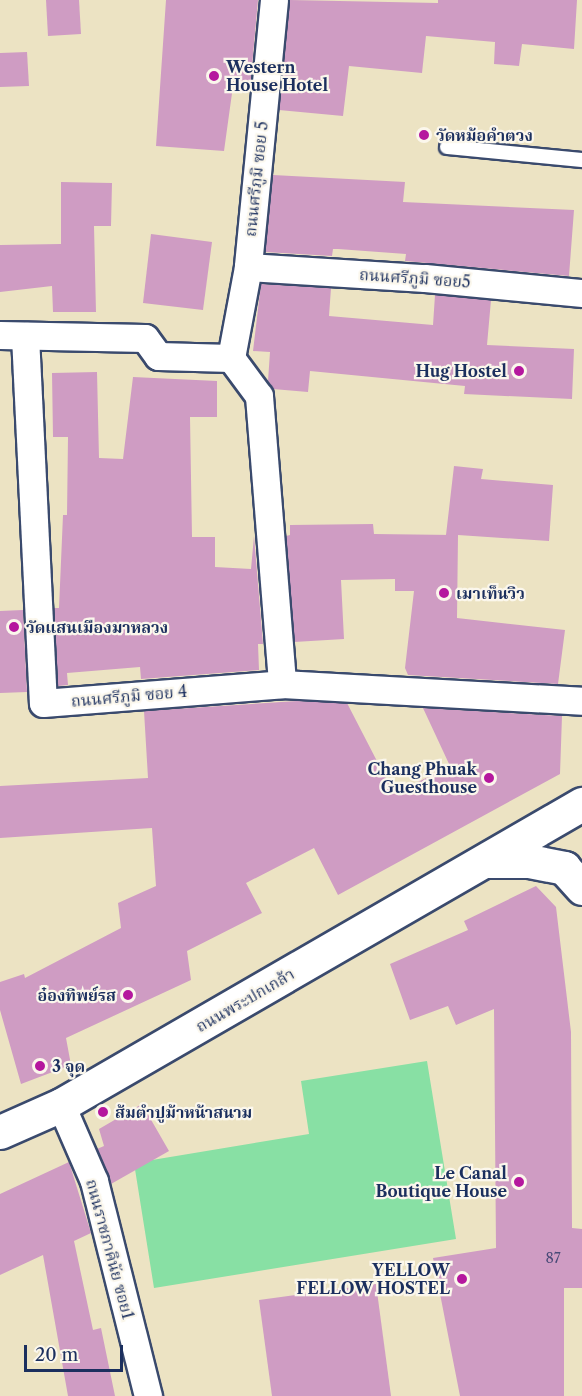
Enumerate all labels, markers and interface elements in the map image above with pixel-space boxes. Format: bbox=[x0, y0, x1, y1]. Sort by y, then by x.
place label: Western House Hotel bbox=[226, 57, 328, 95]
marker: Western House Hotel bbox=[207, 69, 221, 83]
street label: ถนนศรีภูมิ ซอย 5 bbox=[240, 120, 272, 238]
place label: วัดหม้อคำตวง bbox=[436, 125, 533, 145]
marker: วัดหม้อคำตวง bbox=[417, 128, 431, 142]
street label: ถนนศรีภูมิ ซอย5 bbox=[359, 265, 471, 291]
place label: Hug Hostel bbox=[415, 361, 507, 381]
marker: Hug Hostel bbox=[512, 364, 526, 378]
place label: เมาเท็นวิว bbox=[456, 583, 525, 603]
marker: เมาเท็นวิว bbox=[437, 586, 451, 600]
place label: วัดแสนเมืองมาหลวง bbox=[26, 617, 168, 637]
marker: วัดแสนเมืองมาหลวง bbox=[7, 620, 21, 634]
street label: ถนนศรีภูมิ ซอย 4 bbox=[70, 681, 188, 711]
place label: Chang Phuak Guesthouse bbox=[367, 759, 477, 797]
marker: Chang Phuak Guesthouse bbox=[482, 771, 496, 785]
street label: ถนนพระปกเกล้า bbox=[192, 964, 298, 1036]
place label: อ๋องทิพย์รส bbox=[38, 985, 116, 1005]
marker: อ๋องทิพย์รส bbox=[121, 988, 135, 1002]
place label: 3 จุด bbox=[52, 1056, 85, 1076]
marker: 3 จุด bbox=[33, 1059, 47, 1073]
place label: ส้มตำปูม้าหน้าสนาม bbox=[115, 1102, 252, 1122]
marker: ส้มตำปูม้าหน้าสนาม bbox=[96, 1105, 110, 1119]
place label: Le Canal Boutique House bbox=[376, 1163, 507, 1201]
marker: Le Canal Boutique House bbox=[512, 1175, 526, 1189]
street label: ถนนราชภาคินัย ซอย1 bbox=[82, 1177, 138, 1321]
house number: 87 bbox=[545, 1250, 561, 1266]
place label: YELLOW FELLOW HOSTEL bbox=[296, 1260, 450, 1298]
marker: YELLOW FELLOW HOSTEL bbox=[455, 1272, 469, 1286]
scale bar bbox=[27, 1333, 126, 1371]
text: 20 m bbox=[35, 1344, 78, 1366]

